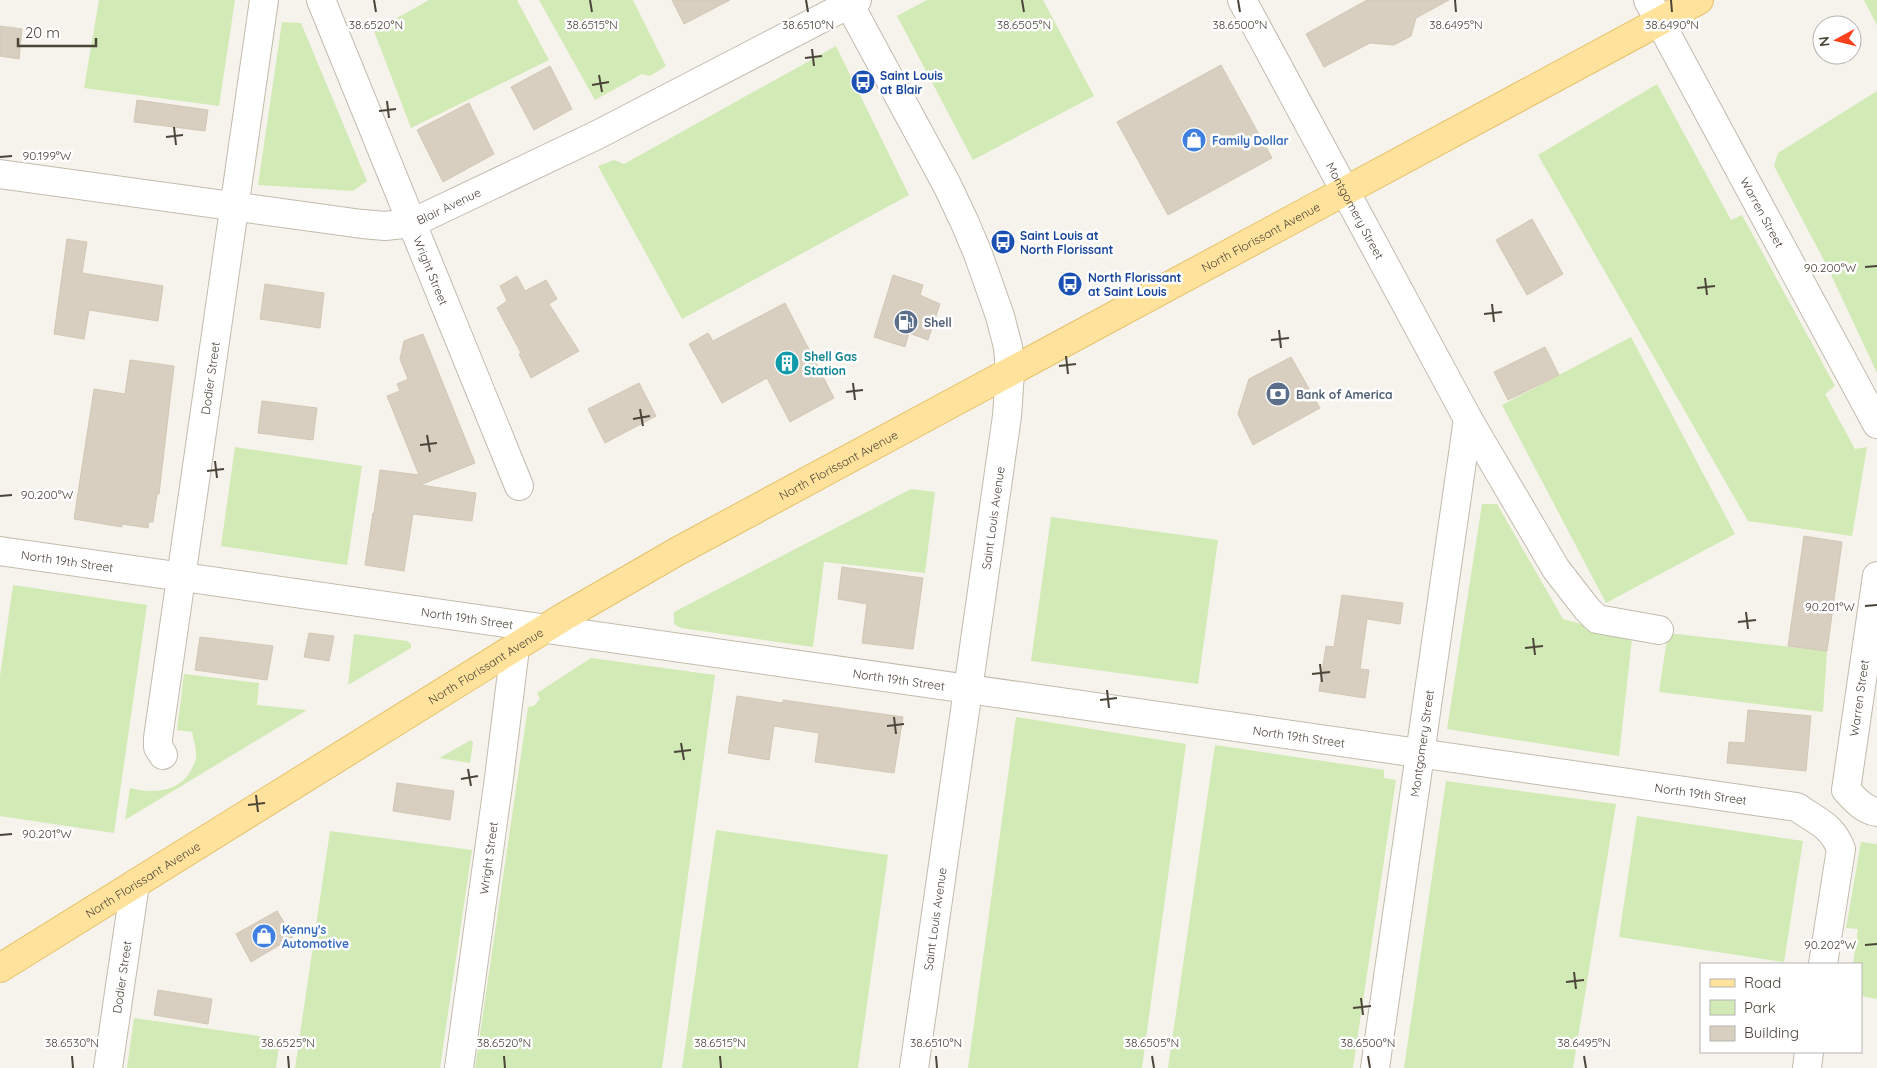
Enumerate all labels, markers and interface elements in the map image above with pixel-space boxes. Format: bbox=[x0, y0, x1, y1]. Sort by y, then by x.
scale bar bbox=[18, 15, 95, 47]
north arrow bbox=[1812, 15, 1862, 65]
text: 38.6520°N bbox=[349, 17, 403, 32]
text: 38.6515°N bbox=[566, 17, 618, 32]
text: 38.6510°N bbox=[782, 17, 834, 32]
text: 38.6505°N bbox=[997, 17, 1051, 32]
text: 38.6500°N bbox=[1213, 17, 1267, 32]
text: 38.6495°N bbox=[1429, 17, 1483, 32]
text: 38.6490°N bbox=[1645, 17, 1699, 32]
text: 20 m bbox=[25, 23, 60, 42]
text: N bbox=[1815, 35, 1834, 48]
place label: Saint Louis at Blair bbox=[880, 68, 943, 97]
bus stop icon: Saint Louis at Blair bbox=[850, 69, 876, 95]
shop icon: Family Dollar bbox=[1181, 127, 1207, 153]
place label: Family Dollar bbox=[1212, 133, 1289, 148]
text: 90.199°W bbox=[23, 148, 72, 163]
street label: Montgomery Street bbox=[1323, 159, 1388, 261]
street label: Warren Street bbox=[1737, 174, 1788, 250]
street label: Blair Avenue bbox=[414, 184, 483, 227]
street label: North Florissant Avenue bbox=[1199, 198, 1323, 275]
place label: Saint Louis at North Florissant bbox=[1020, 228, 1114, 257]
bus stop icon: Saint Louis at North Florissant bbox=[990, 229, 1016, 255]
street label: Wright Street bbox=[410, 234, 452, 307]
text: 90.200°W bbox=[1804, 260, 1857, 275]
place label: North Florissant at Saint Louis bbox=[1088, 270, 1182, 299]
bus stop icon: North Florissant at Saint Louis bbox=[1057, 271, 1083, 297]
fuel station icon: Shell bbox=[893, 309, 919, 335]
place label: Shell bbox=[924, 315, 952, 330]
street label: Dodier Street bbox=[197, 341, 222, 416]
place label: Shell Gas Station bbox=[804, 349, 857, 378]
building icon: Shell Gas Station bbox=[774, 350, 800, 376]
bank icon: Bank of America bbox=[1265, 381, 1291, 407]
place label: Bank of America bbox=[1296, 387, 1392, 402]
street label: North Florissant Avenue bbox=[776, 426, 900, 503]
street label: Saint Louis Avenue bbox=[978, 465, 1008, 570]
text: 90.200°W bbox=[21, 487, 74, 502]
street label: North 19th Street bbox=[20, 547, 114, 575]
text: 90.201°W bbox=[1805, 599, 1855, 614]
street label: North 19th Street bbox=[420, 604, 514, 632]
street label: North Florissant Avenue bbox=[425, 624, 546, 707]
street label: Warren Street bbox=[1846, 659, 1872, 737]
street label: North 19th Street bbox=[852, 665, 946, 693]
street label: Montgomery Street bbox=[1406, 689, 1437, 798]
street label: North 19th Street bbox=[1252, 722, 1346, 750]
street label: North 19th Street bbox=[1654, 779, 1748, 807]
street label: Wright Street bbox=[476, 821, 500, 895]
text: 90.201°W bbox=[22, 826, 72, 841]
street label: North Florissant Avenue bbox=[82, 838, 203, 921]
street label: Saint Louis Avenue bbox=[920, 866, 950, 971]
place label: Kenny's Automotive bbox=[282, 922, 349, 951]
shop icon: Kenny's Automotive bbox=[251, 923, 277, 949]
text: 90.202°W bbox=[1804, 937, 1856, 952]
street label: Dodier Street bbox=[109, 940, 134, 1014]
legend bbox=[1700, 963, 1862, 1053]
text: Road bbox=[1744, 973, 1781, 992]
text: Park bbox=[1744, 998, 1776, 1017]
text: Building bbox=[1744, 1023, 1799, 1042]
text: 38.6530°N bbox=[45, 1035, 99, 1050]
text: 38.6525°N bbox=[261, 1035, 315, 1050]
text: 38.6520°N bbox=[477, 1035, 531, 1050]
text: 38.6515°N bbox=[694, 1035, 746, 1050]
text: 38.6510°N bbox=[910, 1035, 962, 1050]
text: 38.6505°N bbox=[1125, 1035, 1179, 1050]
text: 38.6500°N bbox=[1341, 1035, 1395, 1050]
text: 38.6495°N bbox=[1557, 1035, 1611, 1050]

